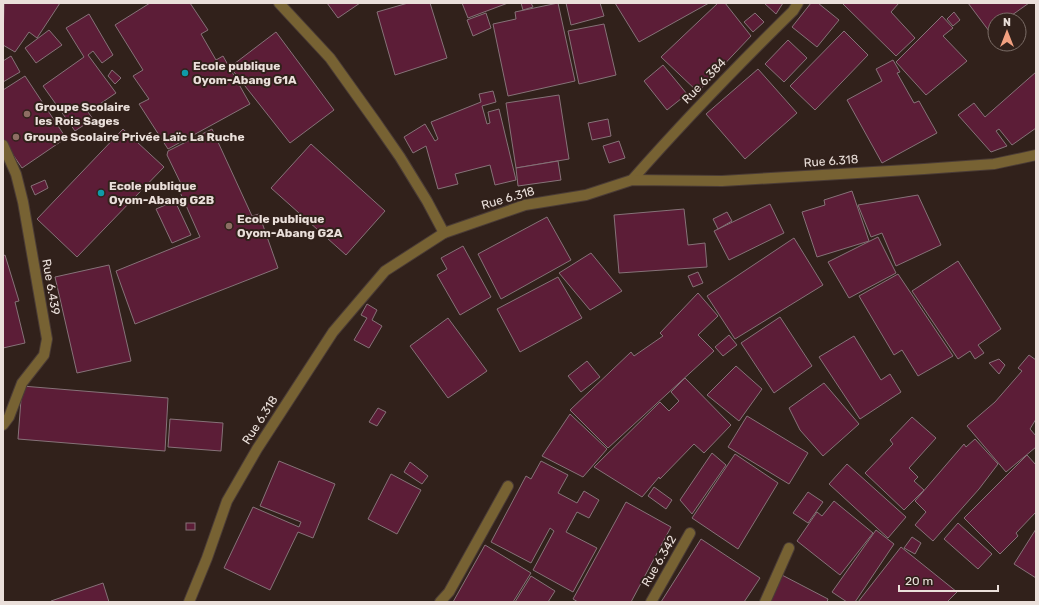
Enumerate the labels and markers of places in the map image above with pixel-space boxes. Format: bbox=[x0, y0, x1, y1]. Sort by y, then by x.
place label: Ecole publique Oyom-Abang G1A bbox=[193, 59, 297, 87]
marker: Ecole publique Oyom-Abang G1A bbox=[180, 68, 190, 78]
place label: Groupe Scolaire les Rois Sages bbox=[35, 100, 130, 128]
marker: Groupe Scolaire les Rois Sages bbox=[22, 109, 32, 119]
place label: Groupe Scolaire Privée Laïc La Ruche bbox=[24, 130, 245, 144]
marker: Groupe Scolaire Privée Laïc La Ruche bbox=[11, 132, 21, 142]
place label: Ecole publique Oyom-Abang G2B bbox=[109, 179, 214, 207]
marker: Ecole publique Oyom-Abang G2B bbox=[96, 188, 106, 198]
place label: Ecole publique Oyom-Abang G2A bbox=[237, 212, 343, 240]
marker: Ecole publique Oyom-Abang G2A bbox=[224, 221, 234, 231]

